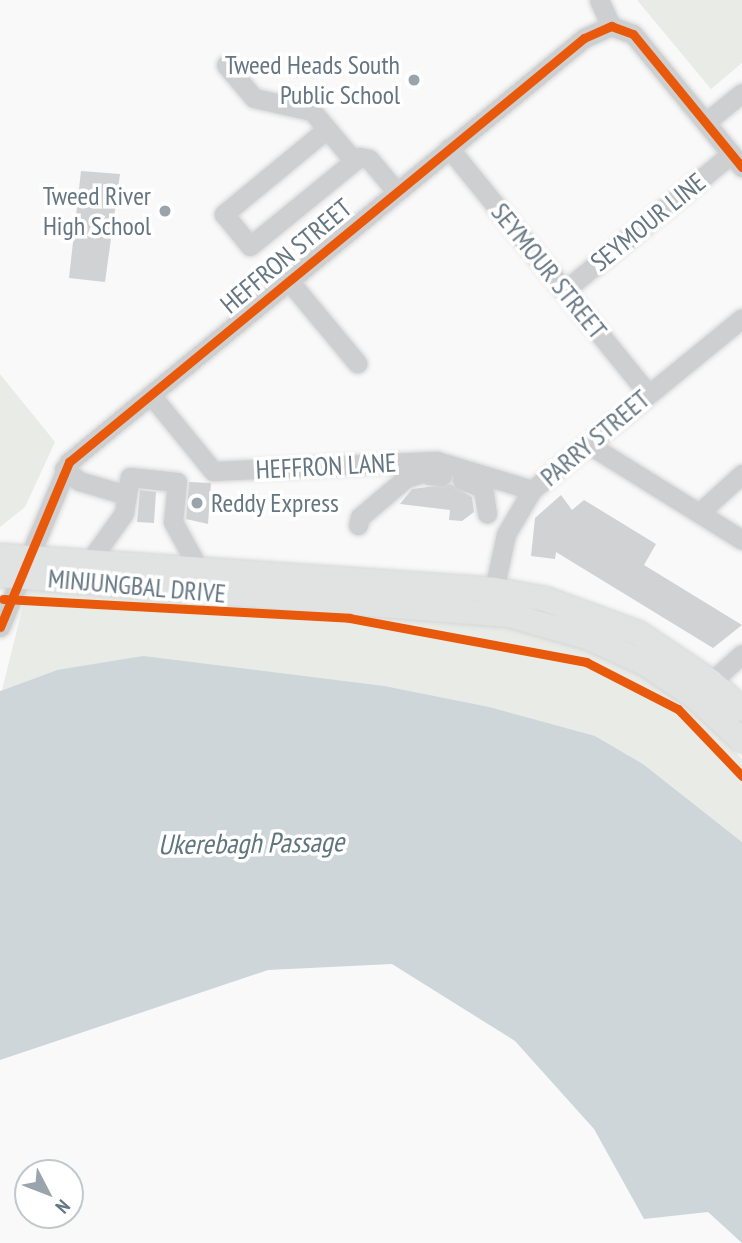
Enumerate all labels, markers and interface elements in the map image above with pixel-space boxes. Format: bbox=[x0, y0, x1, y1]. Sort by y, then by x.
place label: Tweed Heads South Public School bbox=[225, 49, 400, 110]
marker: Tweed Heads South Public School bbox=[406, 72, 422, 88]
street label: SEYMOUR LINE bbox=[584, 166, 712, 278]
place label: Tweed River High School bbox=[43, 180, 151, 242]
street label: HEFFRON STREET bbox=[214, 192, 358, 320]
street label: SEYMOUR STREET bbox=[485, 197, 613, 345]
marker: Tweed River High School bbox=[157, 203, 173, 219]
street label: PARRY STREET bbox=[534, 383, 656, 493]
street label: HEFFRON LANE bbox=[255, 447, 397, 485]
place label: Reddy Express bbox=[211, 487, 340, 519]
marker: Reddy Express bbox=[189, 495, 205, 511]
street label: MINJUNGBAL DRIVE bbox=[46, 563, 228, 609]
water label: Ukerebagh Passage bbox=[157, 825, 345, 861]
north arrow bbox=[14, 1159, 84, 1229]
text: N bbox=[51, 1195, 75, 1219]

